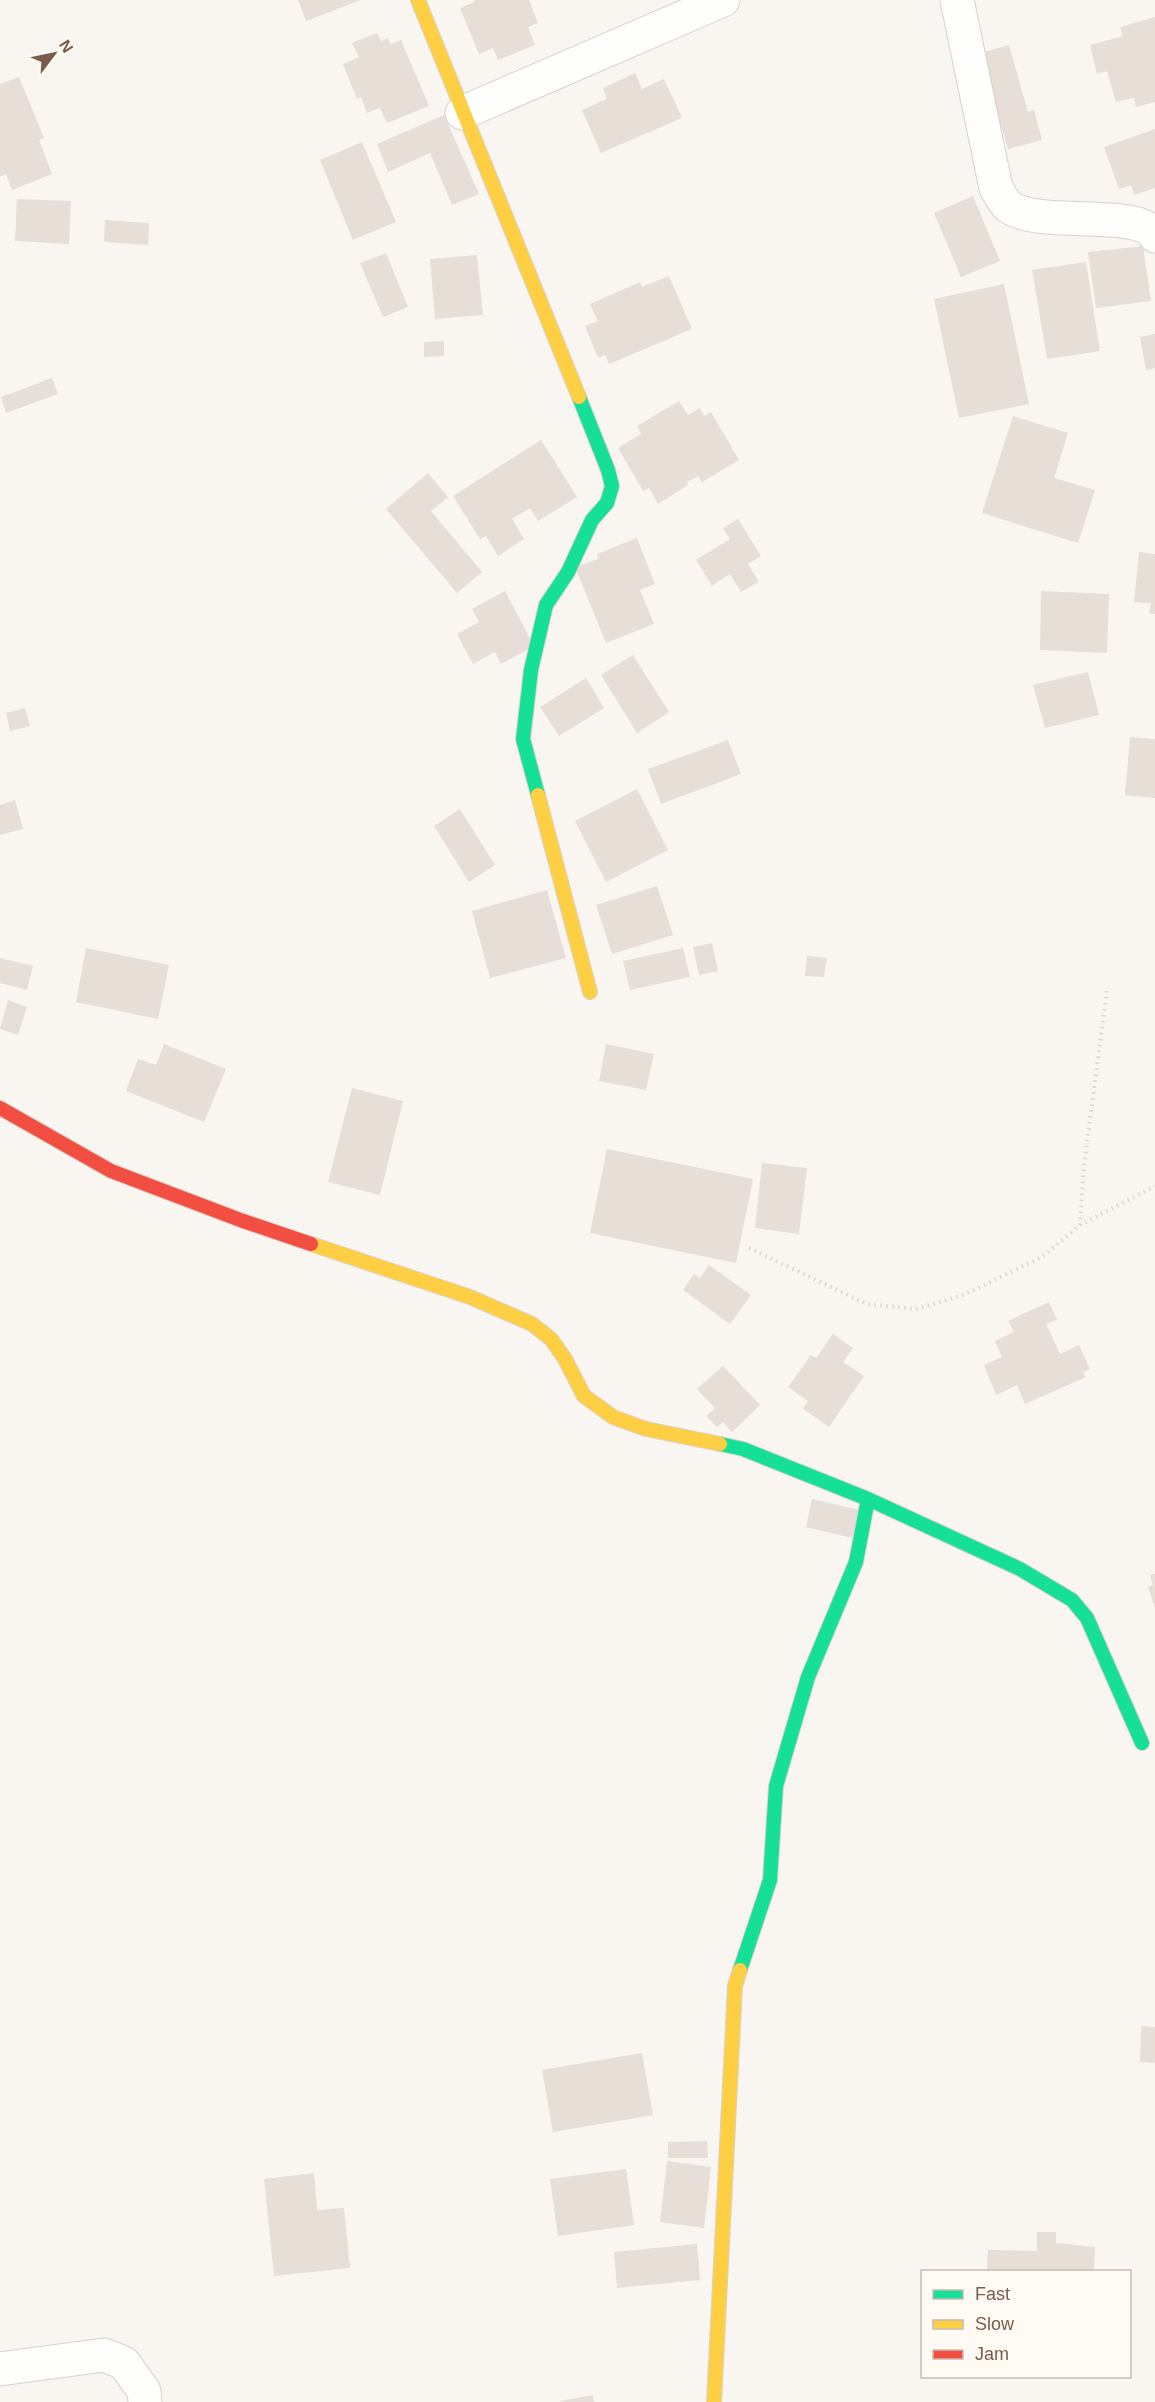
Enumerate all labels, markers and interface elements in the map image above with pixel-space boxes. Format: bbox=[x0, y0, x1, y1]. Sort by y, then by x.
north arrow bbox=[24, 24, 84, 84]
text: N bbox=[56, 37, 77, 56]
legend bbox=[921, 2270, 1131, 2378]
text: Fast bbox=[975, 2284, 1010, 2304]
text: Slow bbox=[975, 2314, 1015, 2334]
text: Jam bbox=[975, 2344, 1009, 2364]

